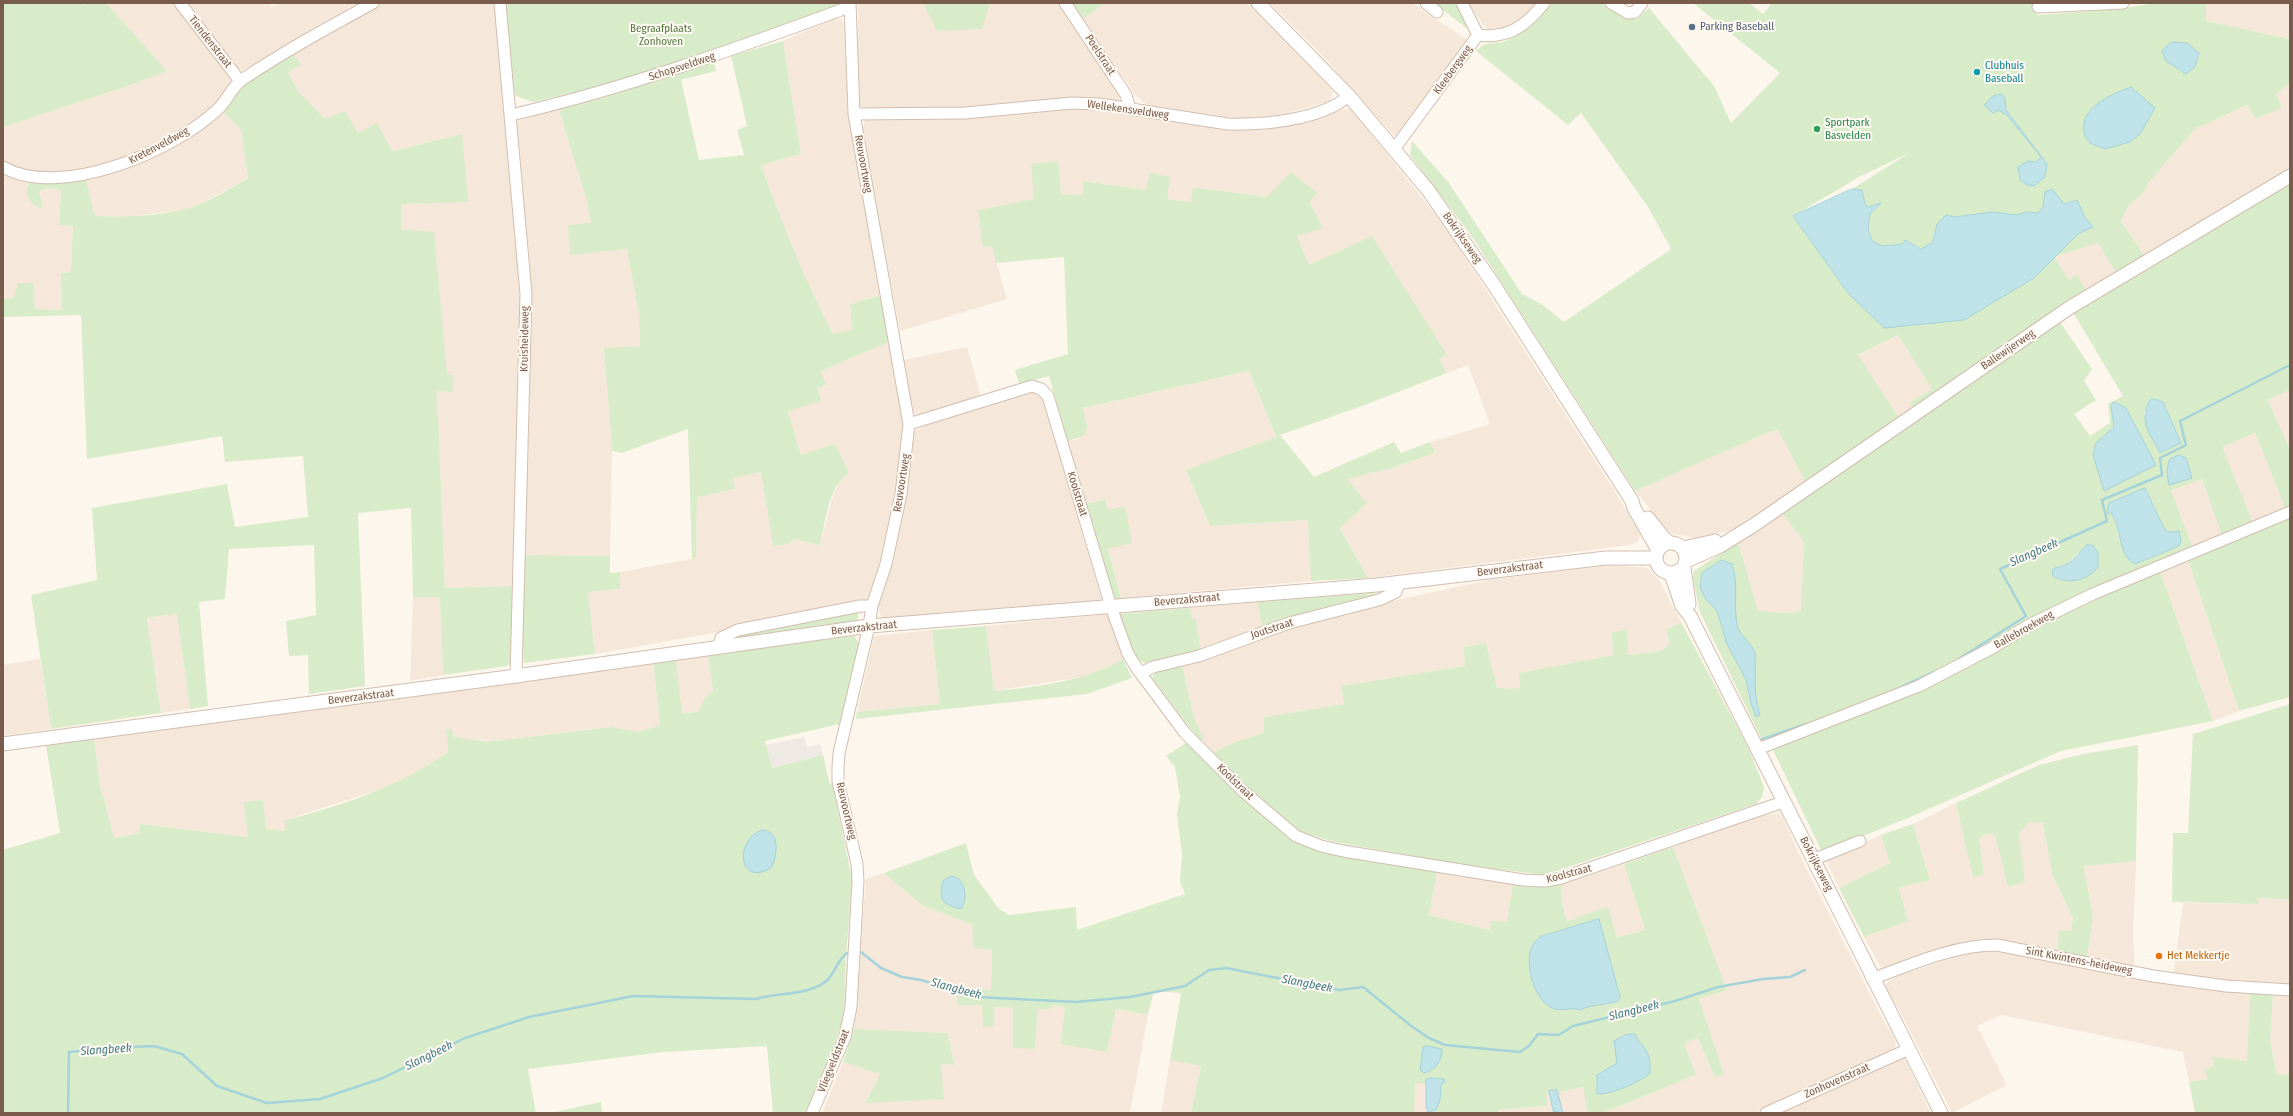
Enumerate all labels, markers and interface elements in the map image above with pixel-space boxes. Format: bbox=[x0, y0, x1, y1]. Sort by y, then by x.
street label: Tiendenstraat bbox=[186, 13, 234, 71]
place label: Parking Baseball bbox=[1700, 20, 1774, 34]
park label: Begraafplaats Zonhoven bbox=[630, 22, 692, 48]
marker: Parking Baseball bbox=[1687, 22, 1697, 32]
street label: Poelstraat bbox=[1082, 32, 1118, 78]
street label: Kleebergweg bbox=[1431, 43, 1475, 97]
street label: Schopsveldweg bbox=[647, 50, 717, 84]
place label: Clubhuis Baseball bbox=[1985, 59, 2024, 85]
marker: Clubhuis Baseball bbox=[1972, 67, 1982, 77]
street label: Wellekensveldweg bbox=[1086, 98, 1170, 122]
place label: Sportpark Basvelden bbox=[1825, 116, 1871, 142]
marker: Sportpark Basvelden bbox=[1812, 124, 1822, 134]
street label: Kretenveldweg bbox=[127, 125, 191, 167]
street label: Reuvoortweg bbox=[851, 134, 875, 194]
street label: Bokrijkseweg bbox=[1440, 210, 1484, 266]
street label: Kruisheideweg bbox=[518, 306, 532, 372]
street label: Ballewijerweg bbox=[1978, 327, 2038, 373]
street label: Reuvoortweg bbox=[891, 453, 913, 513]
street label: Koolstraat bbox=[1064, 470, 1090, 518]
water label: Slangbeek bbox=[2008, 536, 2060, 570]
street label: Beverzakstraat bbox=[1476, 558, 1544, 580]
street label: Beverzakstraat bbox=[1153, 591, 1221, 609]
street label: Ballebroekweg bbox=[1992, 608, 2056, 652]
street label: Joutstraat bbox=[1249, 616, 1295, 642]
street label: Beverzakstraat bbox=[830, 618, 898, 638]
street label: Beverzakstraat bbox=[327, 686, 395, 708]
street label: Koolstraat bbox=[1214, 761, 1256, 803]
street label: Reuvoortweg bbox=[833, 781, 859, 841]
street label: Bokrijkseweg bbox=[1797, 835, 1835, 893]
street label: Koolstraat bbox=[1545, 862, 1593, 886]
street label: Sint Kwintens-heideweg bbox=[2025, 944, 2133, 978]
place label: Het Mekkertje bbox=[2167, 949, 2230, 963]
marker: Het Mekkertje bbox=[2154, 951, 2164, 961]
water label: Slangbeek bbox=[1280, 972, 1334, 996]
water label: Slangbeek bbox=[929, 975, 983, 1003]
water label: Slangbeek bbox=[1607, 998, 1661, 1024]
street label: Vliegveldstraat bbox=[815, 1027, 853, 1095]
water label: Slangbeek bbox=[403, 1038, 455, 1074]
water label: Slangbeek bbox=[80, 1041, 132, 1059]
street label: Zonhovenstraat bbox=[1802, 1061, 1872, 1101]

